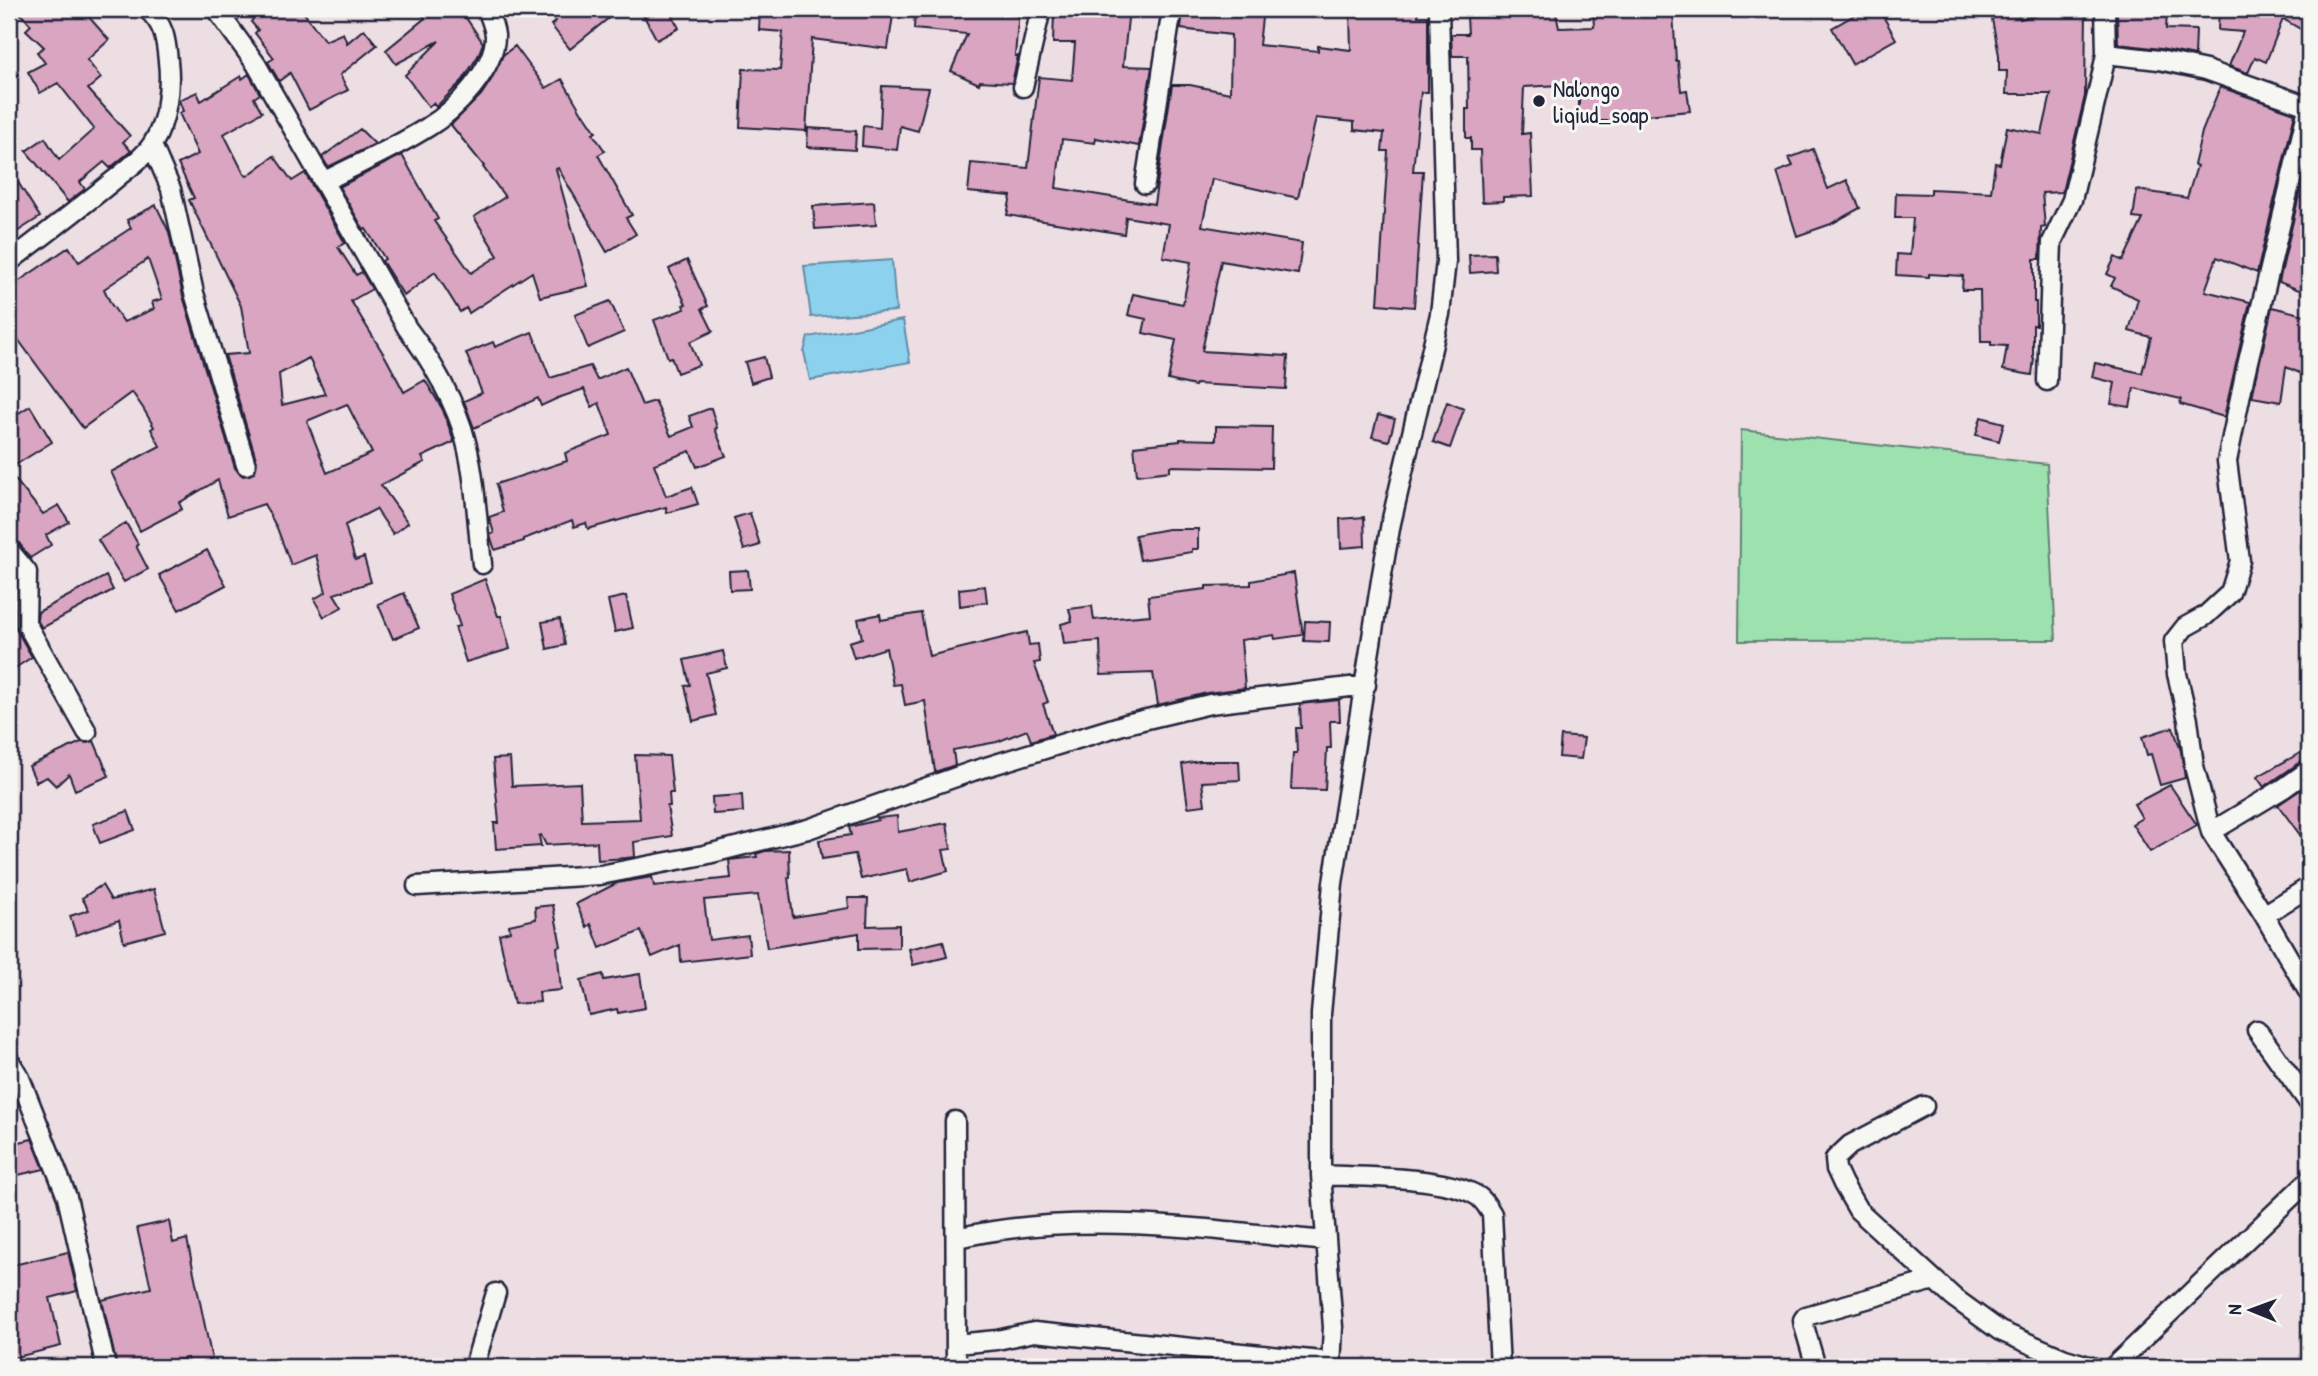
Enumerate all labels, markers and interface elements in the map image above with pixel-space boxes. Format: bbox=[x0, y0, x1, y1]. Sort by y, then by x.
place label: Nalongo liqiud_soap bbox=[1553, 73, 1649, 130]
marker: Nalongo liqiud_soap bbox=[1531, 93, 1547, 109]
north arrow bbox=[2216, 1274, 2286, 1344]
text: N bbox=[2221, 1304, 2247, 1315]

